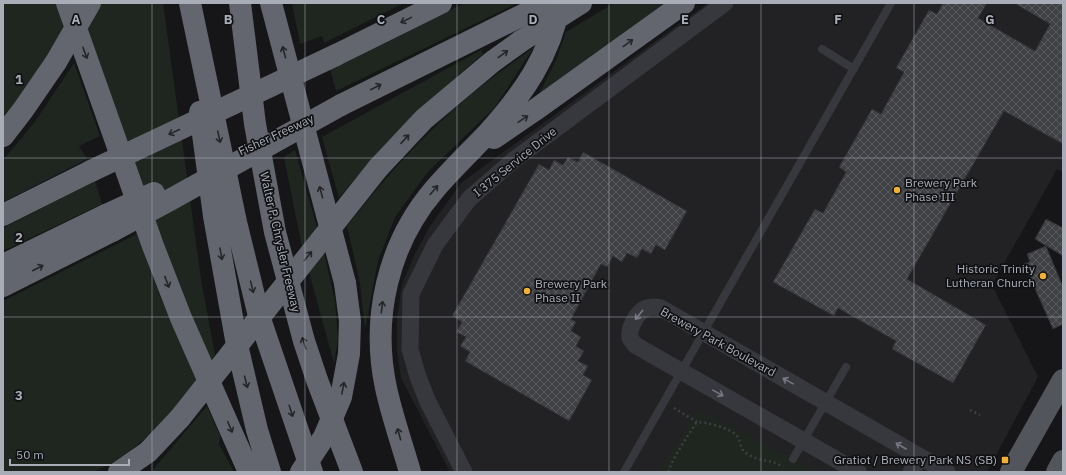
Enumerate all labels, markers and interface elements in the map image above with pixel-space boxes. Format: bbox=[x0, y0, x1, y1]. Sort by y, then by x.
text: A bbox=[72, 11, 81, 28]
text: B bbox=[224, 11, 233, 28]
text: C bbox=[377, 11, 386, 28]
text: D bbox=[528, 11, 538, 28]
text: E bbox=[681, 11, 689, 28]
text: F bbox=[834, 11, 842, 28]
text: G bbox=[985, 11, 995, 28]
one-way arrow bbox=[400, 17, 412, 24]
one-way arrow bbox=[623, 39, 634, 47]
one-way arrow bbox=[279, 46, 287, 59]
one-way arrow bbox=[81, 47, 89, 59]
one-way arrow bbox=[497, 50, 508, 58]
text: 1 bbox=[15, 71, 23, 88]
one-way arrow bbox=[369, 83, 381, 90]
street label: Fisher Freeway bbox=[236, 111, 316, 159]
one-way arrow bbox=[517, 115, 528, 123]
street label: I 375 Service Drive bbox=[470, 123, 559, 200]
one-way arrow bbox=[169, 129, 181, 136]
one-way arrow bbox=[215, 130, 223, 143]
one-way arrow bbox=[400, 134, 410, 144]
street label: Walter P. Chrysler Freeway bbox=[257, 170, 304, 313]
place label: Brewery Park Phase III bbox=[905, 175, 978, 204]
one-way arrow bbox=[430, 184, 439, 195]
one-way arrow bbox=[317, 185, 324, 198]
marker: Brewery Park Phase III bbox=[892, 185, 902, 195]
text: 2 bbox=[15, 229, 23, 246]
one-way arrow bbox=[217, 247, 225, 260]
one-way arrow bbox=[304, 250, 312, 261]
place label: Historic Trinity Lutheran Church bbox=[946, 261, 1035, 290]
one-way arrow bbox=[32, 264, 44, 272]
marker: Historic Trinity Lutheran Church bbox=[1038, 271, 1048, 281]
one-way arrow bbox=[164, 276, 172, 288]
place label: Brewery Park Phase II bbox=[535, 276, 608, 305]
one-way arrow bbox=[249, 280, 257, 293]
marker: Brewery Park Phase II bbox=[522, 286, 532, 296]
one-way arrow bbox=[379, 301, 386, 314]
street label: Brewery Park Boulevard bbox=[658, 304, 779, 380]
one-way arrow bbox=[634, 309, 643, 320]
one-way arrow bbox=[300, 337, 308, 349]
one-way arrow bbox=[242, 375, 250, 388]
one-way arrow bbox=[782, 377, 794, 384]
one-way arrow bbox=[339, 382, 347, 395]
text: 3 bbox=[15, 387, 23, 404]
one-way arrow bbox=[712, 390, 724, 397]
one-way arrow bbox=[288, 405, 295, 418]
one-way arrow bbox=[227, 421, 234, 433]
one-way arrow bbox=[395, 428, 402, 441]
scale bar bbox=[10, 441, 129, 467]
one-way arrow bbox=[895, 441, 907, 449]
text: 50 m bbox=[16, 447, 44, 462]
place label: Gratiot / Brewery Park NS (SB) bbox=[833, 452, 997, 467]
marker: Gratiot / Brewery Park NS (SB) bbox=[1000, 455, 1010, 465]

